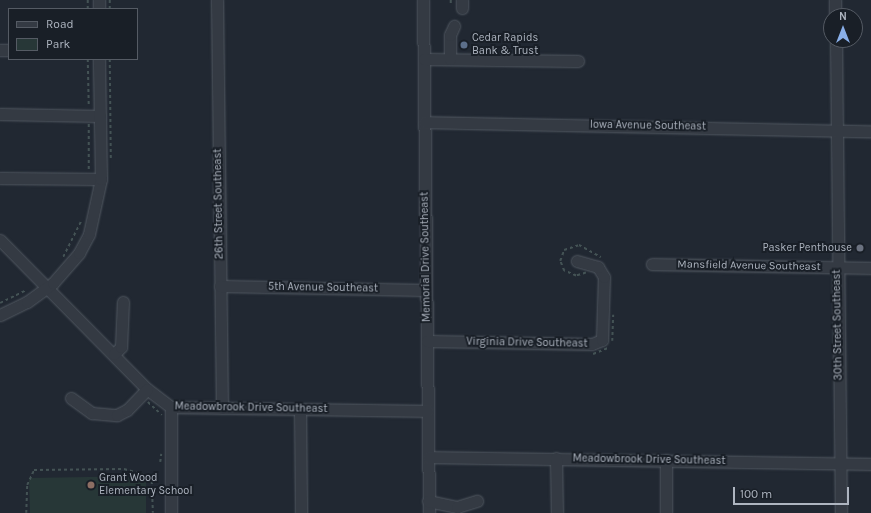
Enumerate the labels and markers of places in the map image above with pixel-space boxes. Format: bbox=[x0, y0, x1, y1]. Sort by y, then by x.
place label: Cedar Rapids Bank & Trust bbox=[472, 32, 538, 58]
marker: Cedar Rapids Bank & Trust bbox=[459, 40, 469, 50]
place label: Pasker Penthouse bbox=[762, 241, 852, 255]
marker: Pasker Penthouse bbox=[855, 243, 865, 253]
place label: Grant Wood Elementary School bbox=[99, 472, 192, 498]
marker: Grant Wood Elementary School bbox=[86, 480, 96, 490]

